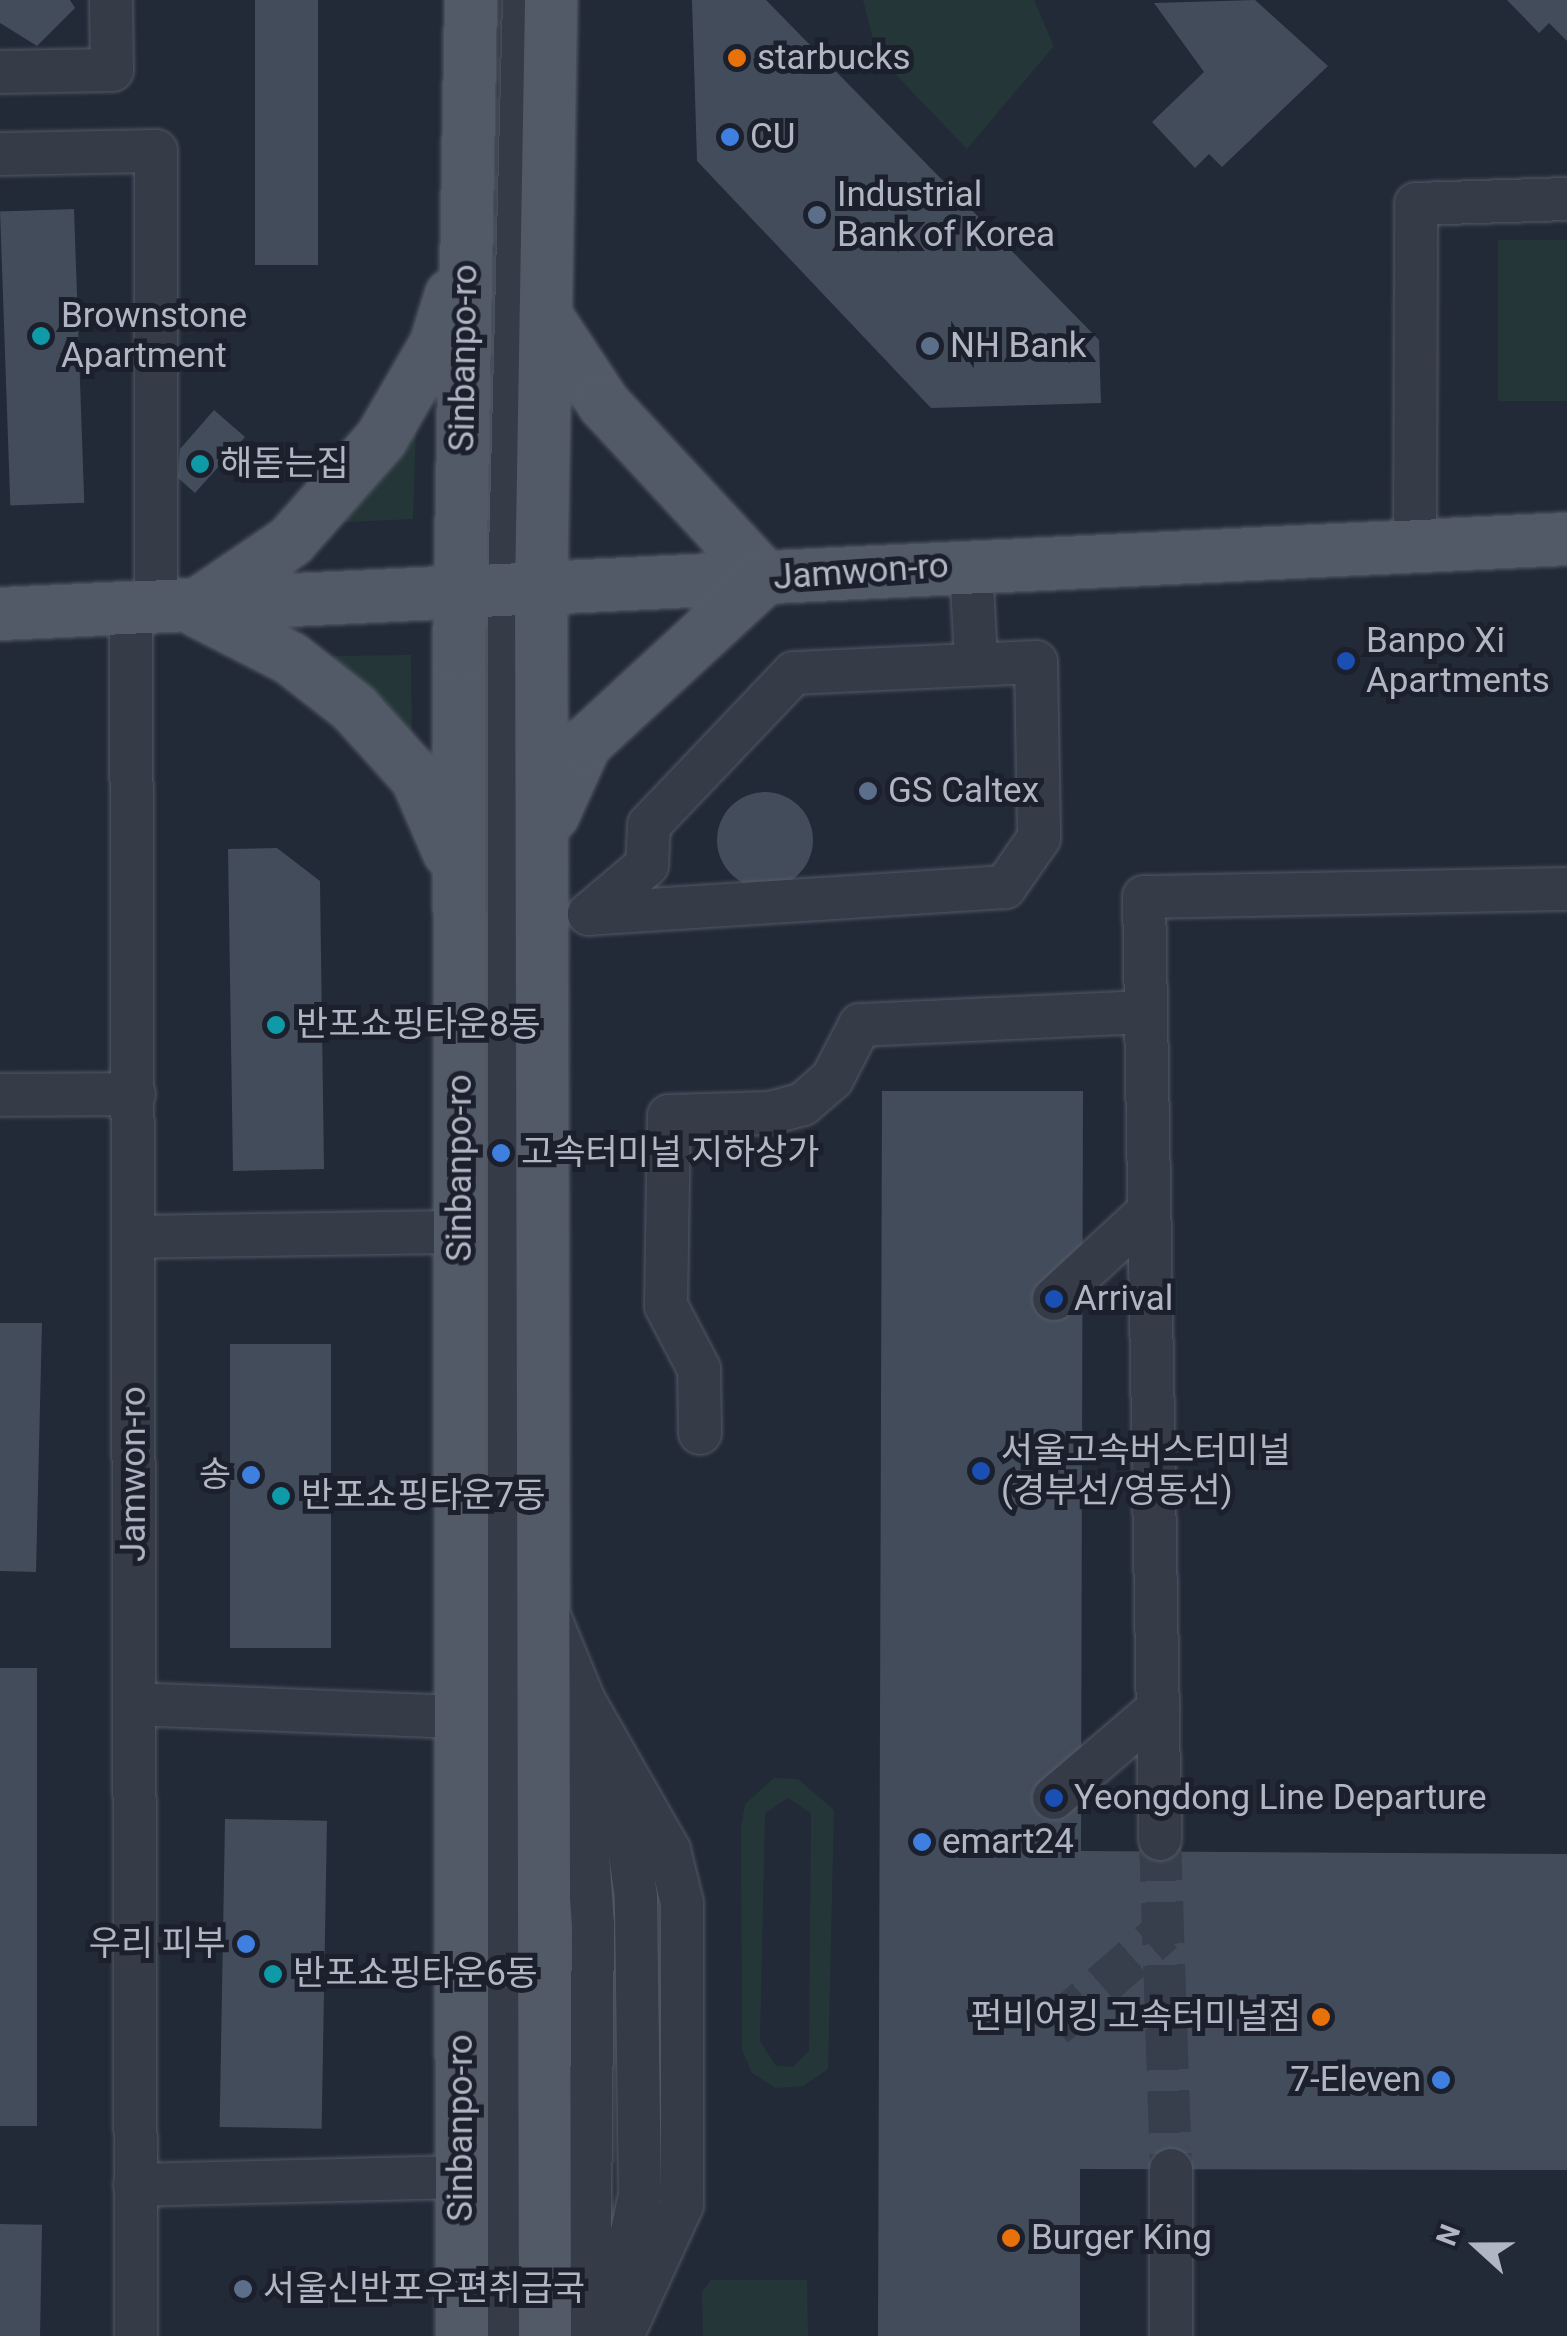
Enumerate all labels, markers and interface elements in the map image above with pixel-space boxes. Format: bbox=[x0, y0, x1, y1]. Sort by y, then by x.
place label: starbucks bbox=[757, 37, 910, 79]
marker: starbucks bbox=[726, 47, 748, 69]
place label: CU bbox=[750, 116, 795, 158]
marker: CU bbox=[719, 126, 741, 148]
place label: Industrial Bank of Korea bbox=[837, 174, 1055, 256]
marker: Industrial Bank of Korea bbox=[806, 204, 828, 226]
street label: Sinbanpo-ro bbox=[441, 264, 487, 452]
place label: Brownstone Apartment bbox=[61, 295, 247, 377]
marker: Brownstone Apartment bbox=[30, 325, 52, 347]
place label: NH Bank bbox=[950, 325, 1087, 367]
marker: NH Bank bbox=[919, 335, 941, 357]
place label: 해돋는집 bbox=[220, 443, 349, 485]
marker: 해돋는집 bbox=[189, 453, 211, 475]
street label: Jamwon-ro bbox=[772, 545, 950, 599]
place label: Banpo Xi Apartments bbox=[1366, 620, 1550, 702]
marker: Banpo Xi Apartments bbox=[1335, 650, 1357, 672]
place label: GS Caltex bbox=[888, 770, 1039, 812]
marker: GS Caltex bbox=[857, 780, 879, 802]
place label: 반포쇼핑타운8동 bbox=[296, 1004, 541, 1046]
marker: 반포쇼핑타운8동 bbox=[265, 1014, 287, 1036]
street label: Sinbanpo-ro bbox=[439, 1074, 481, 1262]
place label: 고속터미널 지하상가 bbox=[521, 1132, 819, 1174]
marker: 고속터미널 지하상가 bbox=[490, 1142, 512, 1164]
place label: Arrival bbox=[1074, 1278, 1173, 1320]
marker: Arrival bbox=[1043, 1288, 1065, 1310]
street label: Jamwon-ro bbox=[113, 1386, 155, 1562]
place label: 서울고속버스터미널 (경부선/영동선) bbox=[1001, 1430, 1291, 1512]
place label: 송 bbox=[199, 1454, 231, 1496]
marker: 서울고속버스터미널 (경부선/영동선) bbox=[970, 1460, 992, 1482]
marker: 송 bbox=[240, 1464, 262, 1486]
place label: 반포쇼핑타운7동 bbox=[301, 1475, 546, 1517]
marker: 반포쇼핑타운7동 bbox=[270, 1485, 292, 1507]
place label: Yeongdong Line Departure bbox=[1074, 1777, 1486, 1819]
marker: Yeongdong Line Departure bbox=[1043, 1787, 1065, 1809]
place label: emart24 bbox=[942, 1821, 1074, 1863]
marker: emart24 bbox=[911, 1831, 933, 1853]
place label: 우리 피부 bbox=[89, 1923, 226, 1965]
marker: 우리 피부 bbox=[235, 1933, 257, 1955]
place label: 반포쇼핑타운6동 bbox=[293, 1953, 538, 1995]
marker: 반포쇼핑타운6동 bbox=[262, 1963, 284, 1985]
place label: 펀비어킹 고속터미널점 bbox=[970, 1996, 1301, 2038]
marker: 펀비어킹 고속터미널점 bbox=[1310, 2006, 1332, 2028]
street label: Sinbanpo-ro bbox=[440, 2034, 482, 2222]
place label: 7-Eleven bbox=[1290, 2059, 1421, 2101]
marker: 7-Eleven bbox=[1430, 2069, 1452, 2091]
north arrow bbox=[1427, 2196, 1527, 2296]
place label: Burger King bbox=[1031, 2217, 1212, 2259]
text: N bbox=[1430, 2220, 1467, 2250]
marker: Burger King bbox=[1000, 2227, 1022, 2249]
place label: 서울신반포우편취급국 bbox=[263, 2268, 585, 2310]
marker: 서울신반포우편취급국 bbox=[232, 2278, 254, 2300]

